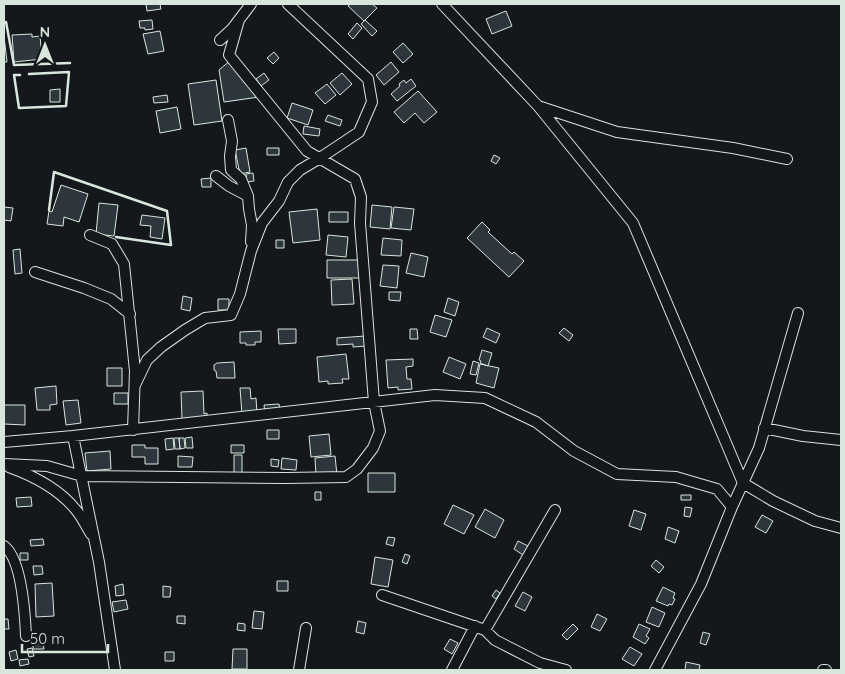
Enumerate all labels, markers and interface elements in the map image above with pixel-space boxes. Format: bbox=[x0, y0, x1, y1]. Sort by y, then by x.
north arrow bbox=[20, 20, 70, 70]
text: N bbox=[40, 23, 50, 41]
scale bar bbox=[22, 622, 109, 654]
text: 50 m bbox=[30, 629, 65, 648]

